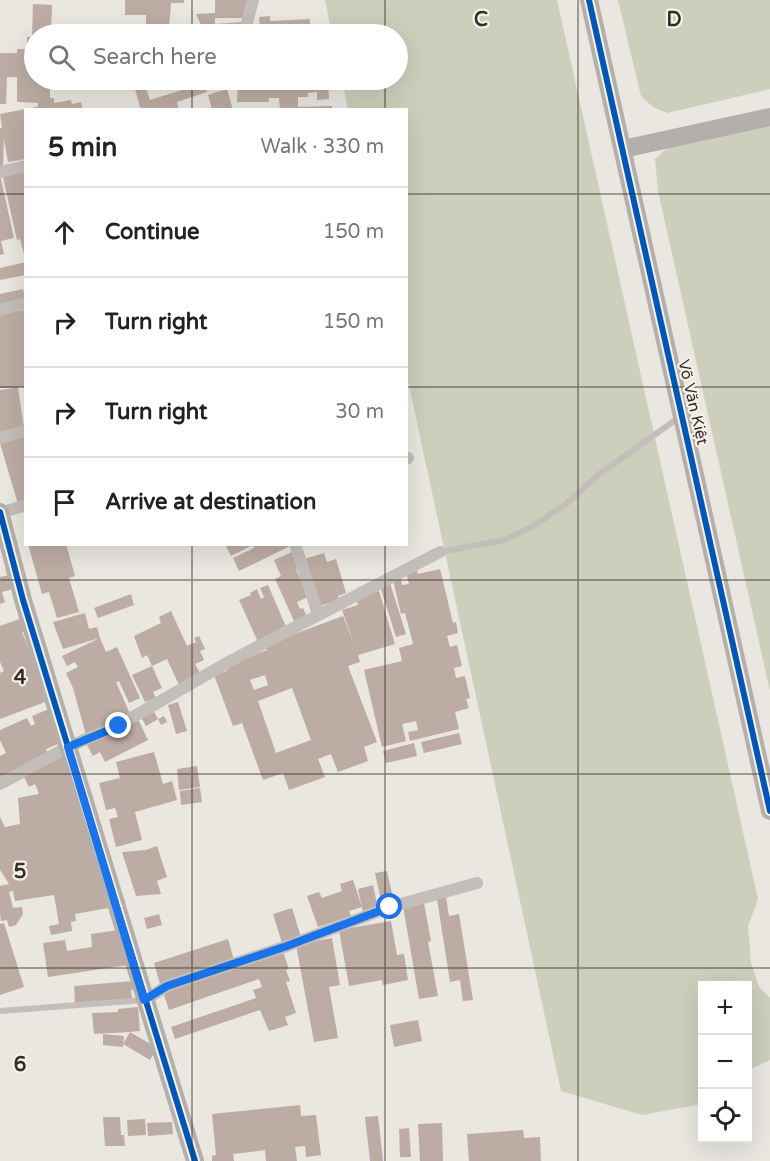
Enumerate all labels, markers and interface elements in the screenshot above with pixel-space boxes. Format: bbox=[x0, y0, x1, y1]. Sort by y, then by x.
text: C bbox=[474, 8, 488, 32]
text: D bbox=[666, 8, 682, 32]
search box bbox=[24, 24, 408, 90]
icon: search bbox=[45, 41, 78, 74]
text: Search here bbox=[93, 44, 217, 70]
text: 5 min bbox=[48, 132, 117, 163]
text: Walk · 330 m bbox=[261, 135, 384, 159]
icon: ahead bbox=[48, 216, 81, 249]
text: Continue bbox=[105, 219, 200, 245]
text: 150 m bbox=[323, 220, 384, 244]
icon: right bbox=[48, 306, 81, 339]
text: Turn right bbox=[105, 309, 207, 335]
text: 150 m bbox=[323, 310, 384, 334]
street label: Võ Văn Kiệt bbox=[673, 358, 713, 447]
icon: right bbox=[48, 396, 81, 429]
text: Turn right bbox=[105, 399, 207, 425]
text: 30 m bbox=[335, 400, 384, 424]
icon: arrive bbox=[48, 486, 81, 519]
text: Arrive at destination bbox=[105, 489, 316, 515]
text: 4 bbox=[14, 666, 27, 690]
route end bbox=[105, 712, 131, 738]
text: 5 bbox=[14, 860, 26, 884]
route start bbox=[376, 893, 402, 919]
map controls bbox=[698, 981, 752, 1143]
button: + bbox=[698, 981, 752, 1035]
button: − bbox=[698, 1035, 752, 1089]
text: 6 bbox=[14, 1053, 26, 1077]
button: locate bbox=[698, 1089, 752, 1143]

